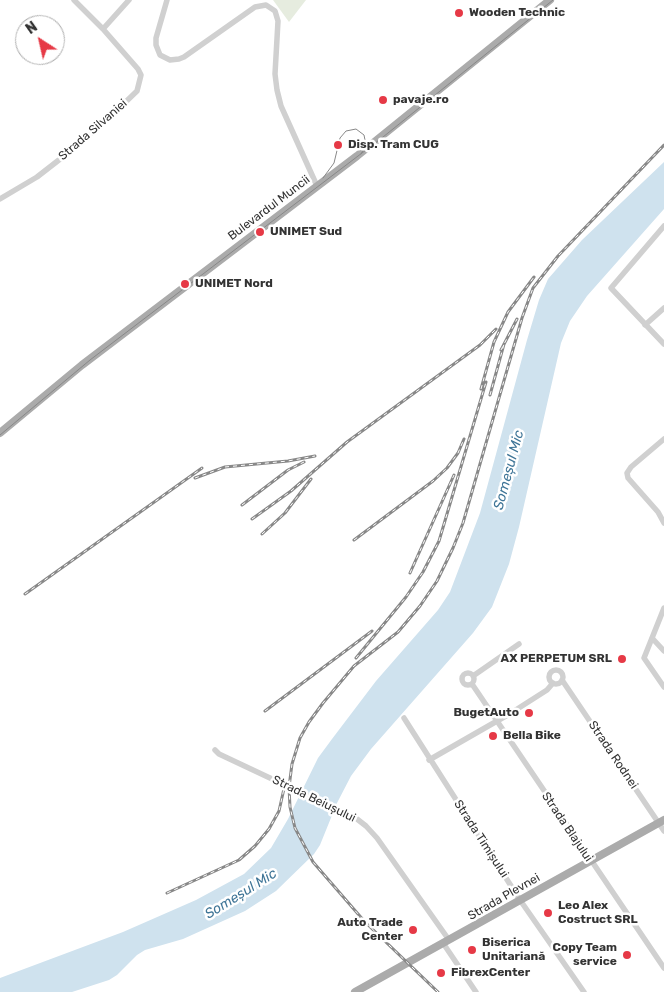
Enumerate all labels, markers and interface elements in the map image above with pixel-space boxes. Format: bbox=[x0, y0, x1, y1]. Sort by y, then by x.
place label: Wooden Technic bbox=[469, 6, 565, 20]
marker: Wooden Technic bbox=[453, 7, 465, 19]
north arrow bbox=[15, 15, 65, 65]
text: N bbox=[23, 18, 41, 38]
place label: pavaje.ro bbox=[393, 93, 449, 107]
marker: pavaje.ro bbox=[377, 94, 389, 106]
street label: Strada Silvaniei bbox=[56, 96, 130, 164]
place label: Disp. Tram CUG bbox=[348, 138, 439, 152]
marker: Disp. Tram CUG bbox=[332, 139, 344, 151]
street label: Bulevardul Muncii bbox=[225, 173, 313, 243]
place label: UNIMET Sud bbox=[270, 225, 342, 239]
marker: UNIMET Sud bbox=[254, 226, 266, 238]
place label: UNIMET Nord bbox=[195, 277, 273, 291]
marker: UNIMET Nord bbox=[179, 278, 191, 290]
water label: Someșul Mic bbox=[490, 428, 528, 512]
place label: AX PERPETUM SRL bbox=[501, 652, 612, 666]
marker: AX PERPETUM SRL bbox=[616, 653, 628, 665]
place label: BugetAuto bbox=[453, 706, 519, 720]
marker: BugetAuto bbox=[523, 707, 535, 719]
street label: Strada Rodnei bbox=[585, 718, 641, 792]
place label: Bella Bike bbox=[503, 729, 561, 743]
marker: Bella Bike bbox=[487, 730, 499, 742]
street label: Strada Beiușului bbox=[270, 773, 358, 825]
street label: Strada Blajului bbox=[538, 789, 596, 865]
street label: Strada Timișului bbox=[451, 797, 511, 881]
water label: Someșul Mic bbox=[202, 865, 280, 923]
street label: Strada Plevnei bbox=[465, 871, 543, 923]
place label: Leo Alex Costruct SRL bbox=[558, 899, 638, 927]
marker: Leo Alex Costruct SRL bbox=[542, 907, 554, 919]
place label: Auto Trade Center bbox=[337, 916, 403, 944]
marker: Auto Trade Center bbox=[407, 924, 419, 936]
place label: Biserica Unitariană bbox=[482, 936, 545, 964]
place label: Copy Team service bbox=[553, 941, 617, 969]
marker: Biserica Unitariană bbox=[466, 944, 478, 956]
marker: Copy Team service bbox=[621, 949, 633, 961]
place label: FibrexCenter bbox=[451, 966, 530, 980]
marker: FibrexCenter bbox=[435, 967, 447, 979]

